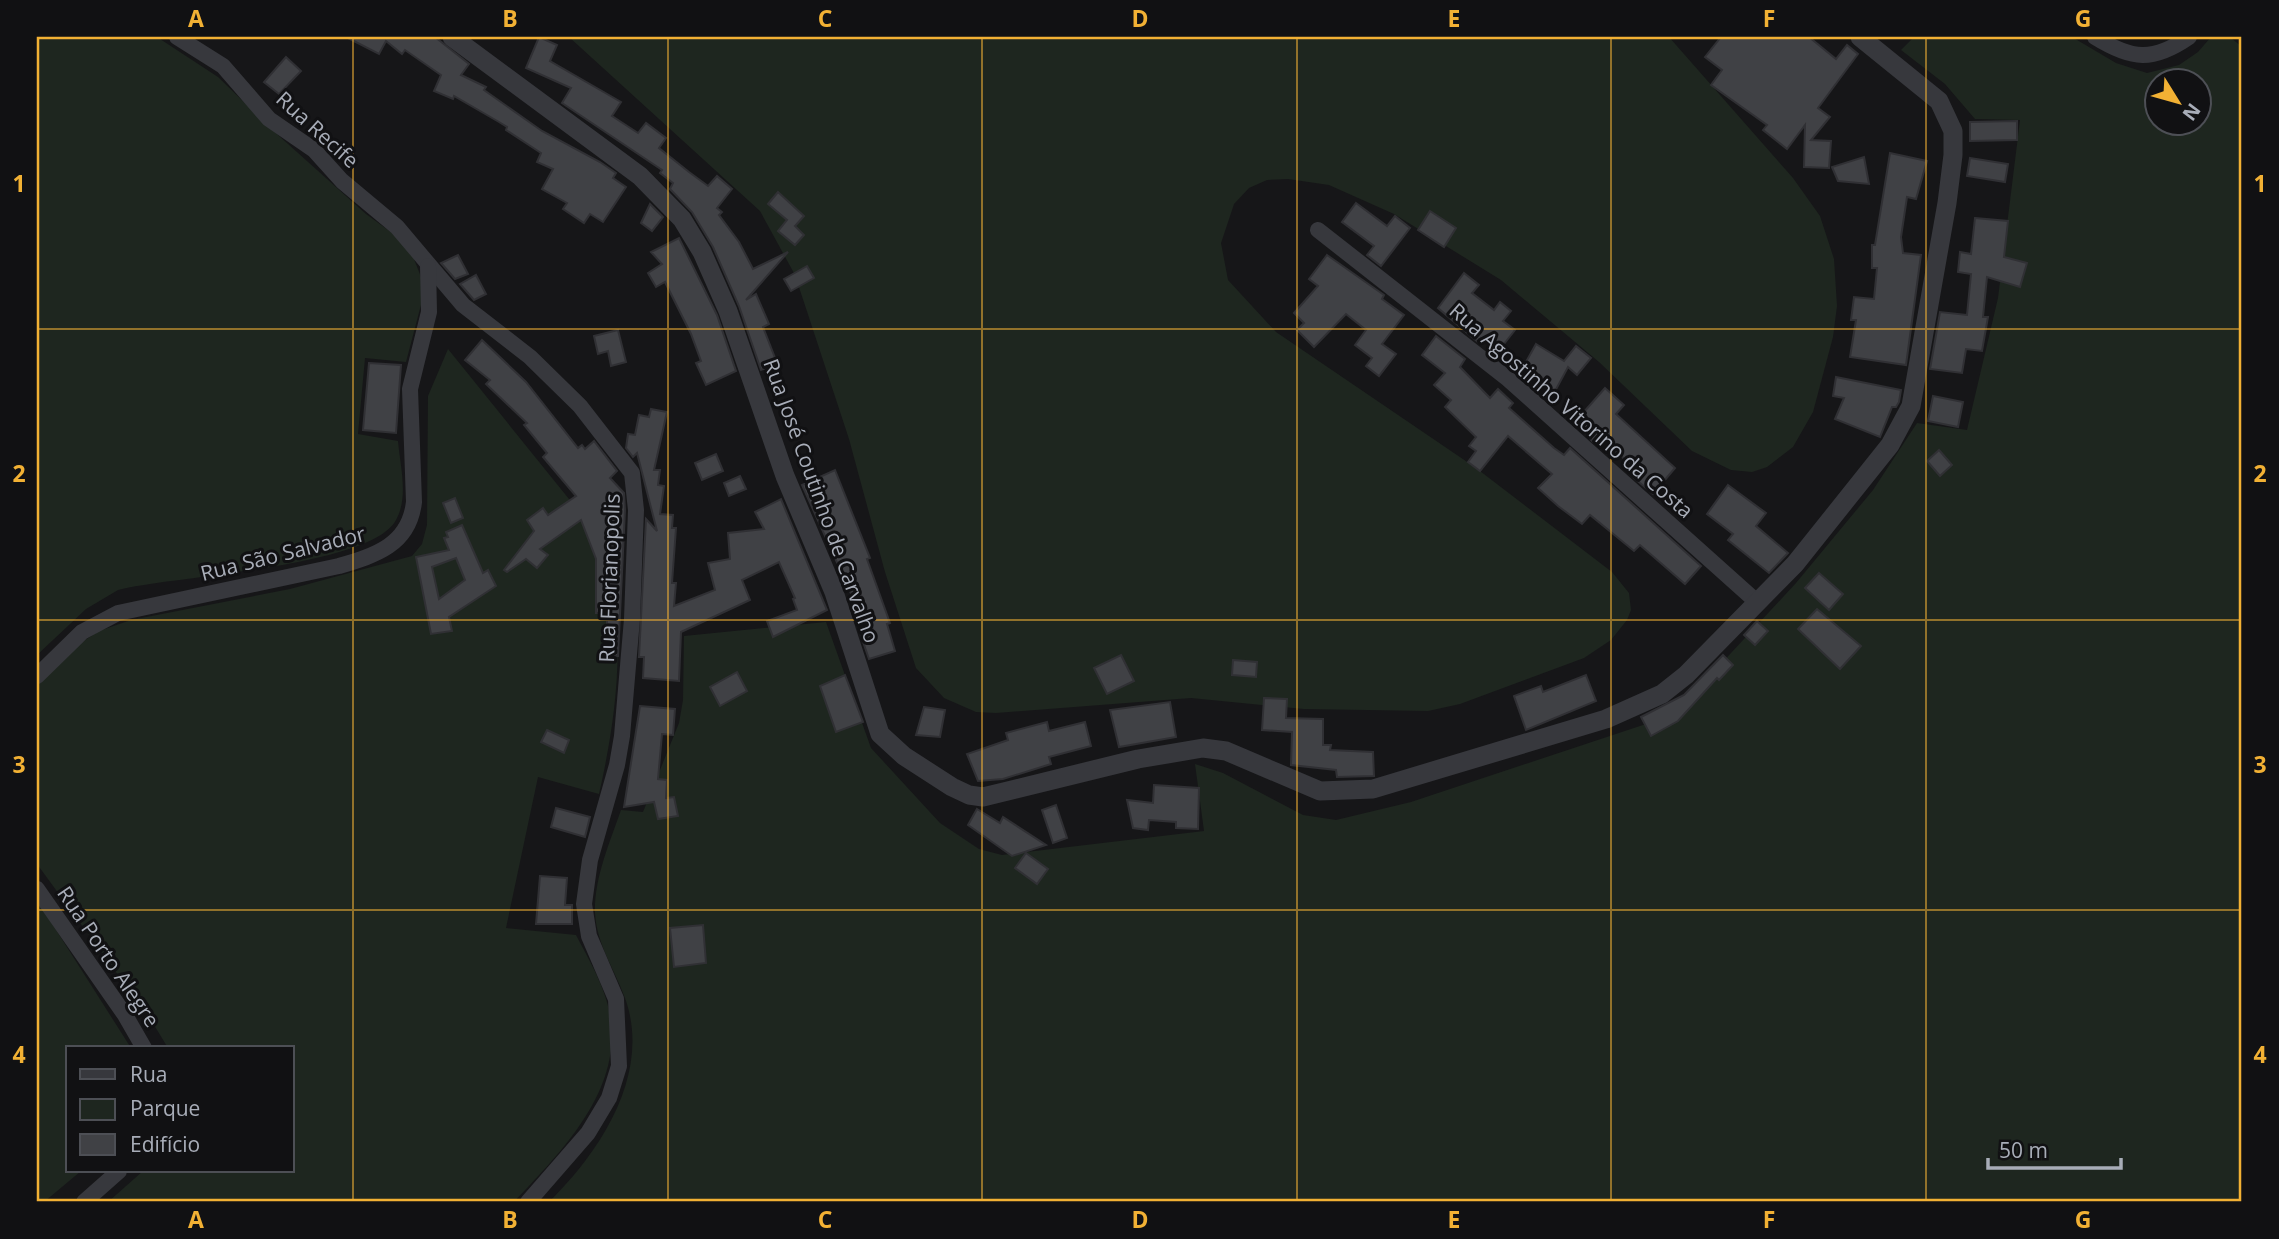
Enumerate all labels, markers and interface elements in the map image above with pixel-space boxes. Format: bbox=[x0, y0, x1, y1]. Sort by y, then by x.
text: A bbox=[188, 2, 204, 34]
text: B bbox=[502, 2, 518, 34]
text: C bbox=[818, 2, 832, 34]
text: D bbox=[1131, 2, 1149, 34]
text: E bbox=[1448, 2, 1460, 34]
text: F bbox=[1763, 2, 1775, 34]
text: G bbox=[2075, 2, 2091, 34]
north arrow bbox=[2142, 66, 2212, 136]
street label: Rua Recife bbox=[270, 85, 365, 174]
text: N bbox=[2177, 98, 2207, 126]
text: 1 bbox=[12, 167, 26, 199]
text: 1 bbox=[2253, 167, 2267, 199]
street label: Rua Agostinho Vitorino da Costa bbox=[1444, 296, 1700, 524]
street label: Rua José Coutinho de Carvalho bbox=[757, 355, 886, 647]
text: 2 bbox=[12, 457, 26, 489]
text: 2 bbox=[2253, 457, 2267, 489]
street label: Rua Florianopolis bbox=[592, 493, 626, 663]
street label: Rua São Salvador bbox=[197, 519, 369, 587]
text: 3 bbox=[12, 748, 26, 780]
text: 3 bbox=[2253, 748, 2267, 780]
street label: Rua Porto Alegre bbox=[51, 880, 166, 1032]
text: 4 bbox=[12, 1038, 26, 1070]
text: 4 bbox=[2253, 1038, 2267, 1070]
legend bbox=[66, 1046, 294, 1172]
text: Rua bbox=[130, 1060, 168, 1088]
text: Parque bbox=[130, 1094, 200, 1122]
scale bar bbox=[1988, 1127, 2122, 1171]
text: Edifício bbox=[130, 1130, 200, 1158]
text: 50 m bbox=[1999, 1136, 2048, 1164]
text: A bbox=[188, 1203, 204, 1235]
text: B bbox=[502, 1203, 518, 1235]
text: C bbox=[818, 1203, 832, 1235]
text: D bbox=[1131, 1203, 1149, 1235]
text: E bbox=[1448, 1203, 1460, 1235]
text: F bbox=[1763, 1203, 1775, 1235]
text: G bbox=[2075, 1203, 2091, 1235]

